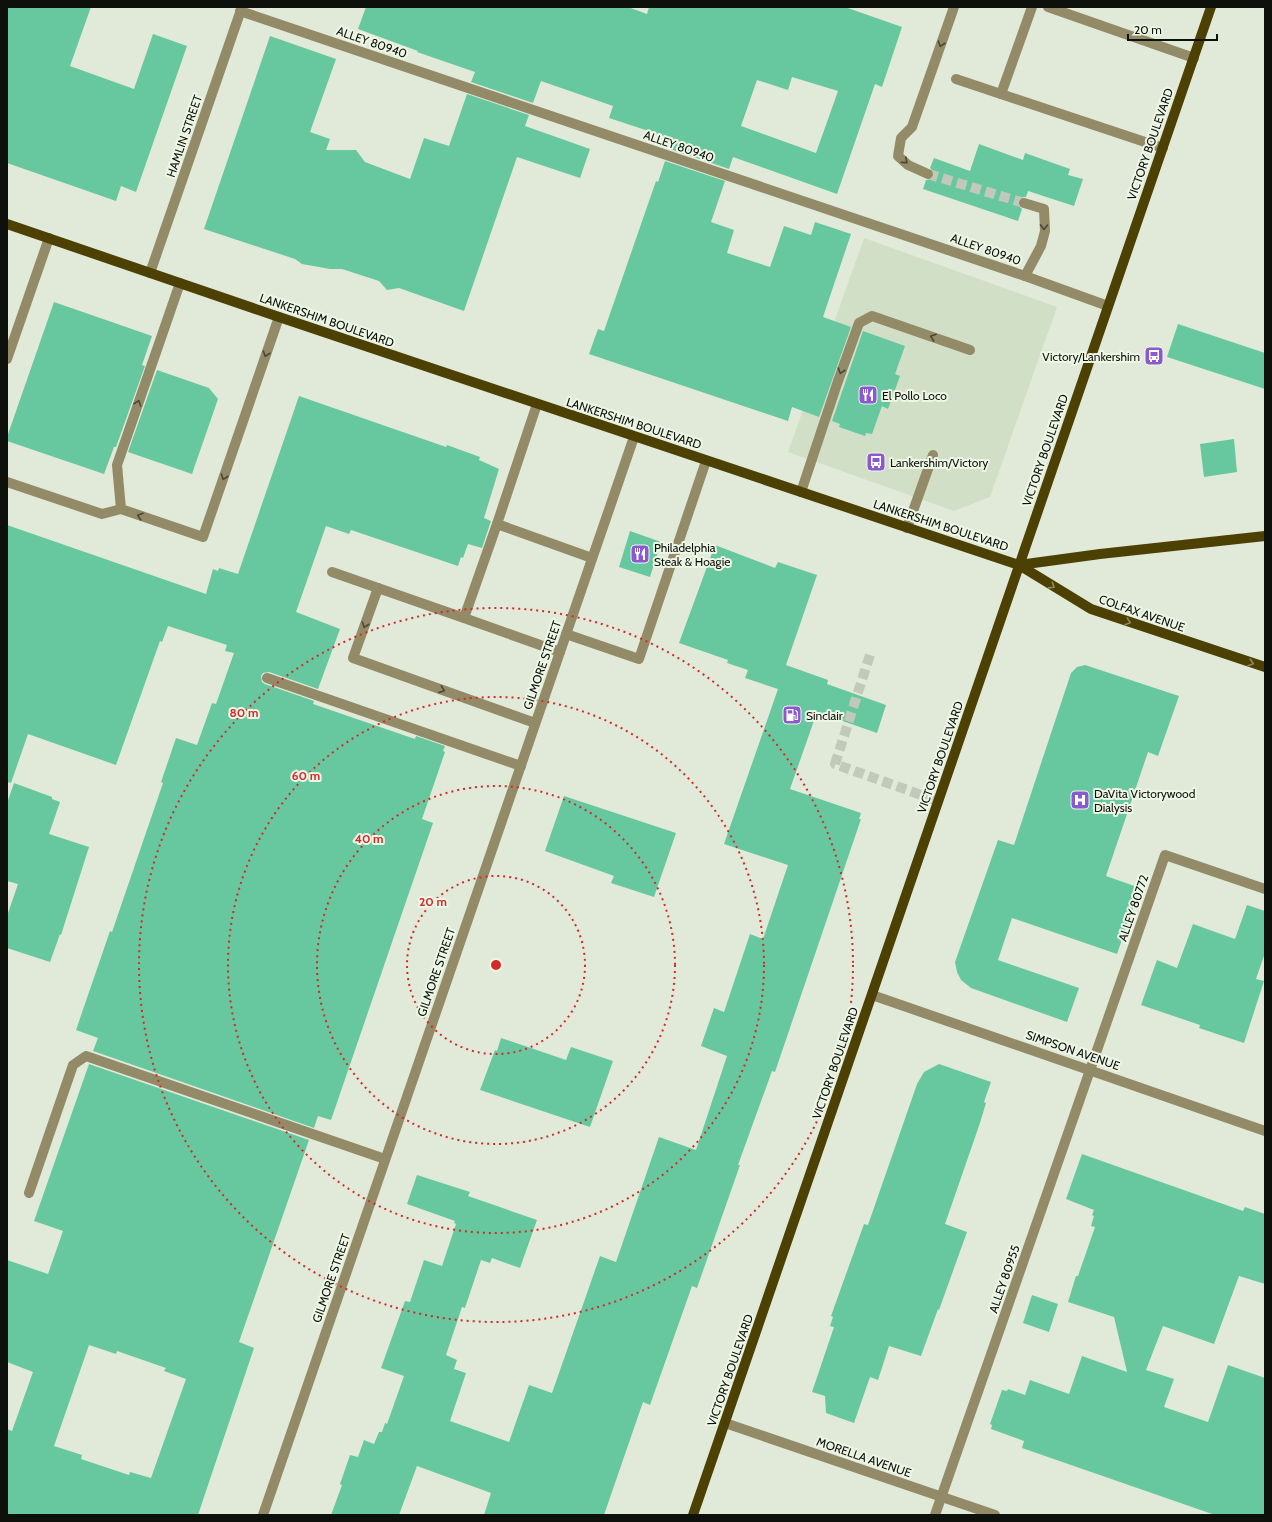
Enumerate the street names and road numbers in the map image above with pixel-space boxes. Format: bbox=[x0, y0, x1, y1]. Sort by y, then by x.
street label: ALLEY 80940 bbox=[335, 23, 409, 61]
street label: VICTORY BOULEVARD bbox=[1124, 86, 1176, 202]
street label: HAMLIN STREET bbox=[163, 92, 205, 179]
street label: ALLEY 80940 bbox=[642, 127, 716, 165]
street label: ALLEY 80940 bbox=[949, 230, 1023, 268]
street label: LANKERSHIM BOULEVARD bbox=[258, 290, 396, 350]
street label: VICTORY BOULEVARD bbox=[1019, 392, 1071, 508]
street label: LANKERSHIM BOULEVARD bbox=[564, 394, 704, 452]
street label: LANKERSHIM BOULEVARD bbox=[871, 496, 1011, 554]
street label: COLFAX AVENUE bbox=[1097, 591, 1187, 635]
street label: GILMORE STREET bbox=[520, 618, 564, 711]
street label: VICTORY BOULEVARD bbox=[914, 699, 966, 815]
street label: ALLEY 80772 bbox=[1115, 873, 1151, 943]
street label: GILMORE STREET bbox=[414, 925, 458, 1018]
street label: VICTORY BOULEVARD bbox=[809, 1005, 861, 1121]
street label: SIMPSON AVENUE bbox=[1024, 1027, 1122, 1073]
street label: GILMORE STREET bbox=[309, 1231, 353, 1324]
street label: ALLEY 80955 bbox=[985, 1243, 1023, 1315]
street label: VICTORY BOULEVARD bbox=[704, 1312, 756, 1428]
street label: MORELLA AVENUE bbox=[815, 1434, 914, 1480]

